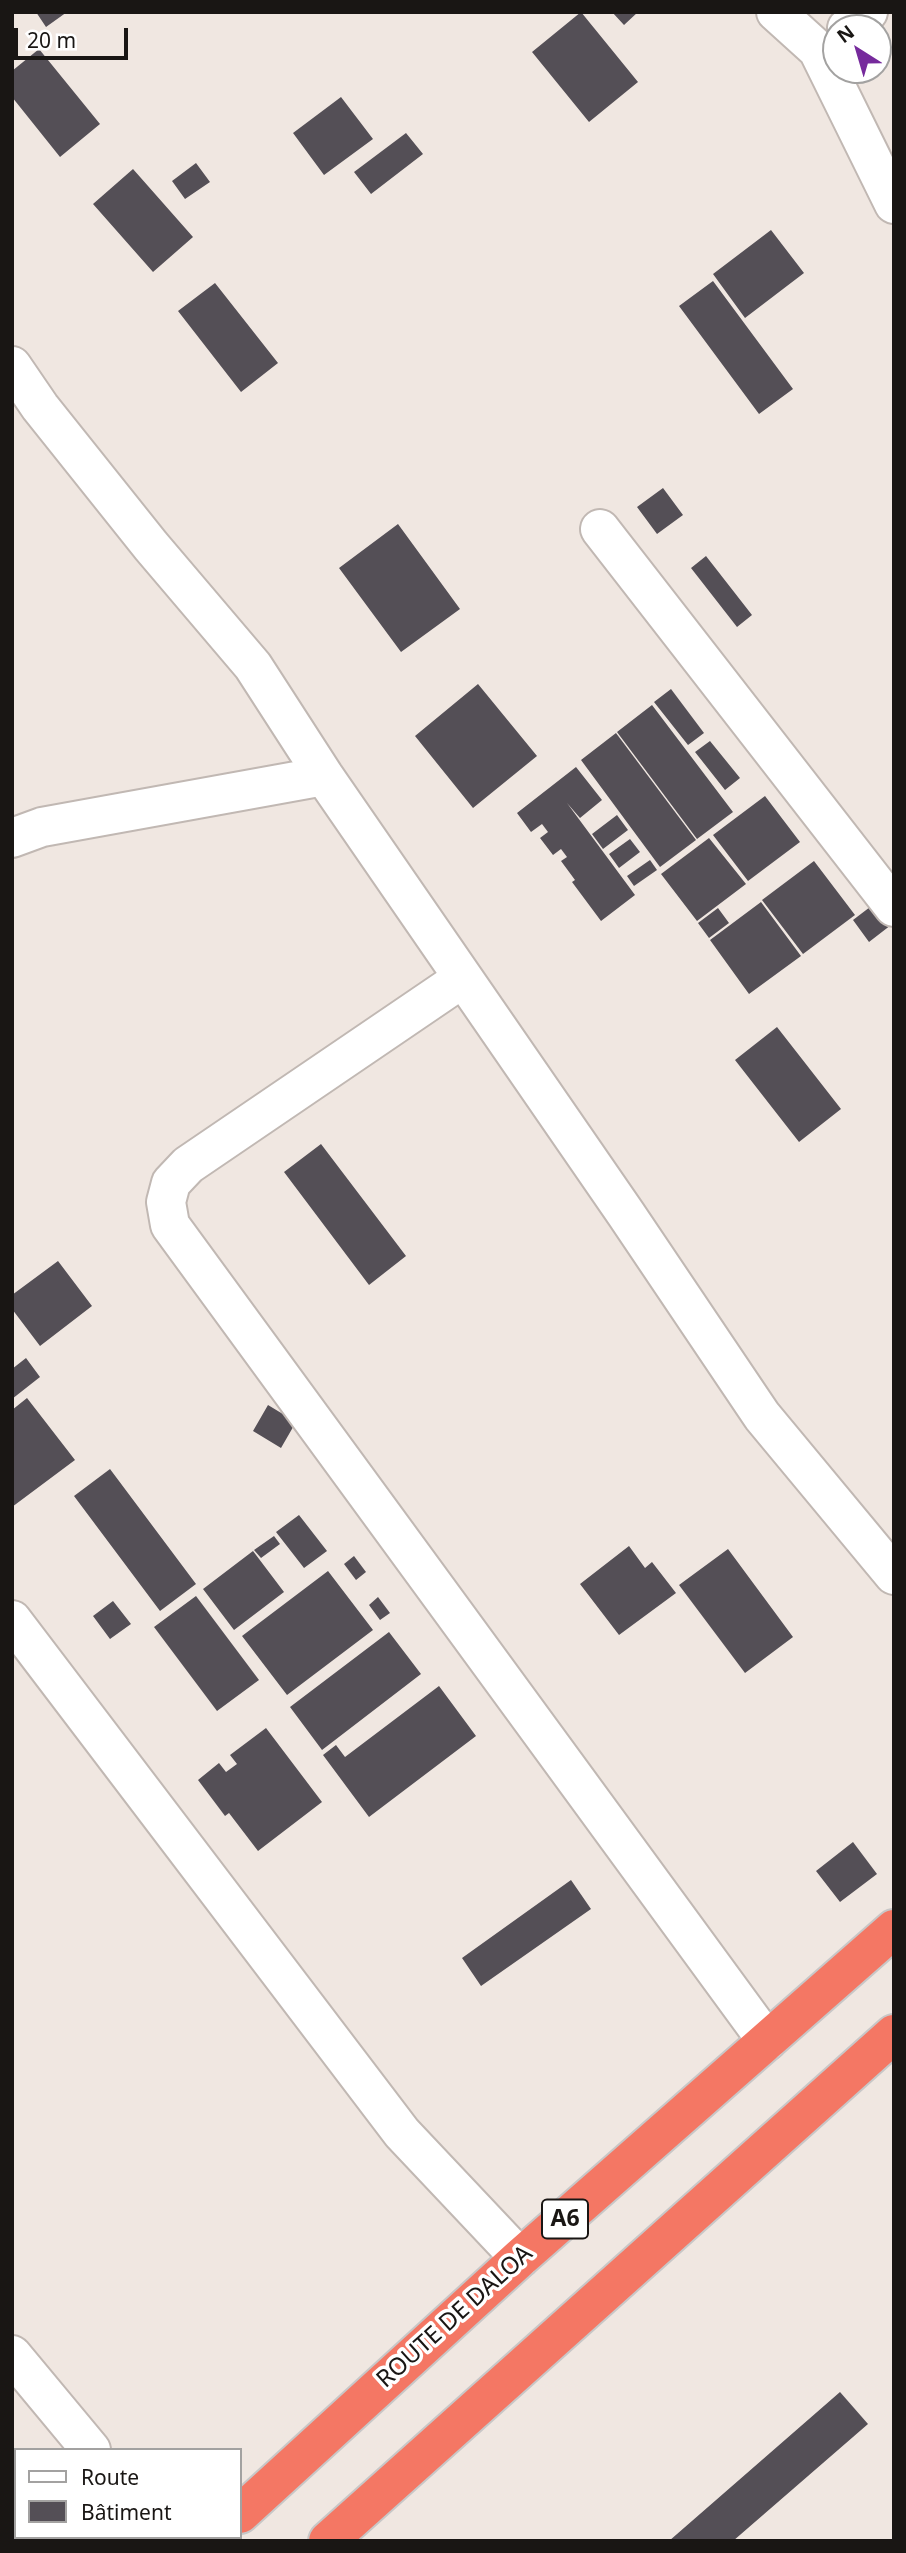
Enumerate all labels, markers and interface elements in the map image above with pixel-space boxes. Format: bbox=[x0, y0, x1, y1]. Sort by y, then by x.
scale bar bbox=[18, 14, 131, 58]
north arrow bbox=[822, 14, 892, 84]
text: N bbox=[832, 19, 860, 49]
text: 20 m bbox=[27, 26, 76, 54]
road number: A6 bbox=[542, 2200, 588, 2238]
street label: ROUTE DE DALOA bbox=[371, 2240, 539, 2394]
legend bbox=[14, 2448, 242, 2539]
text: Route bbox=[81, 2463, 139, 2491]
text: Bâtiment bbox=[81, 2498, 171, 2526]

